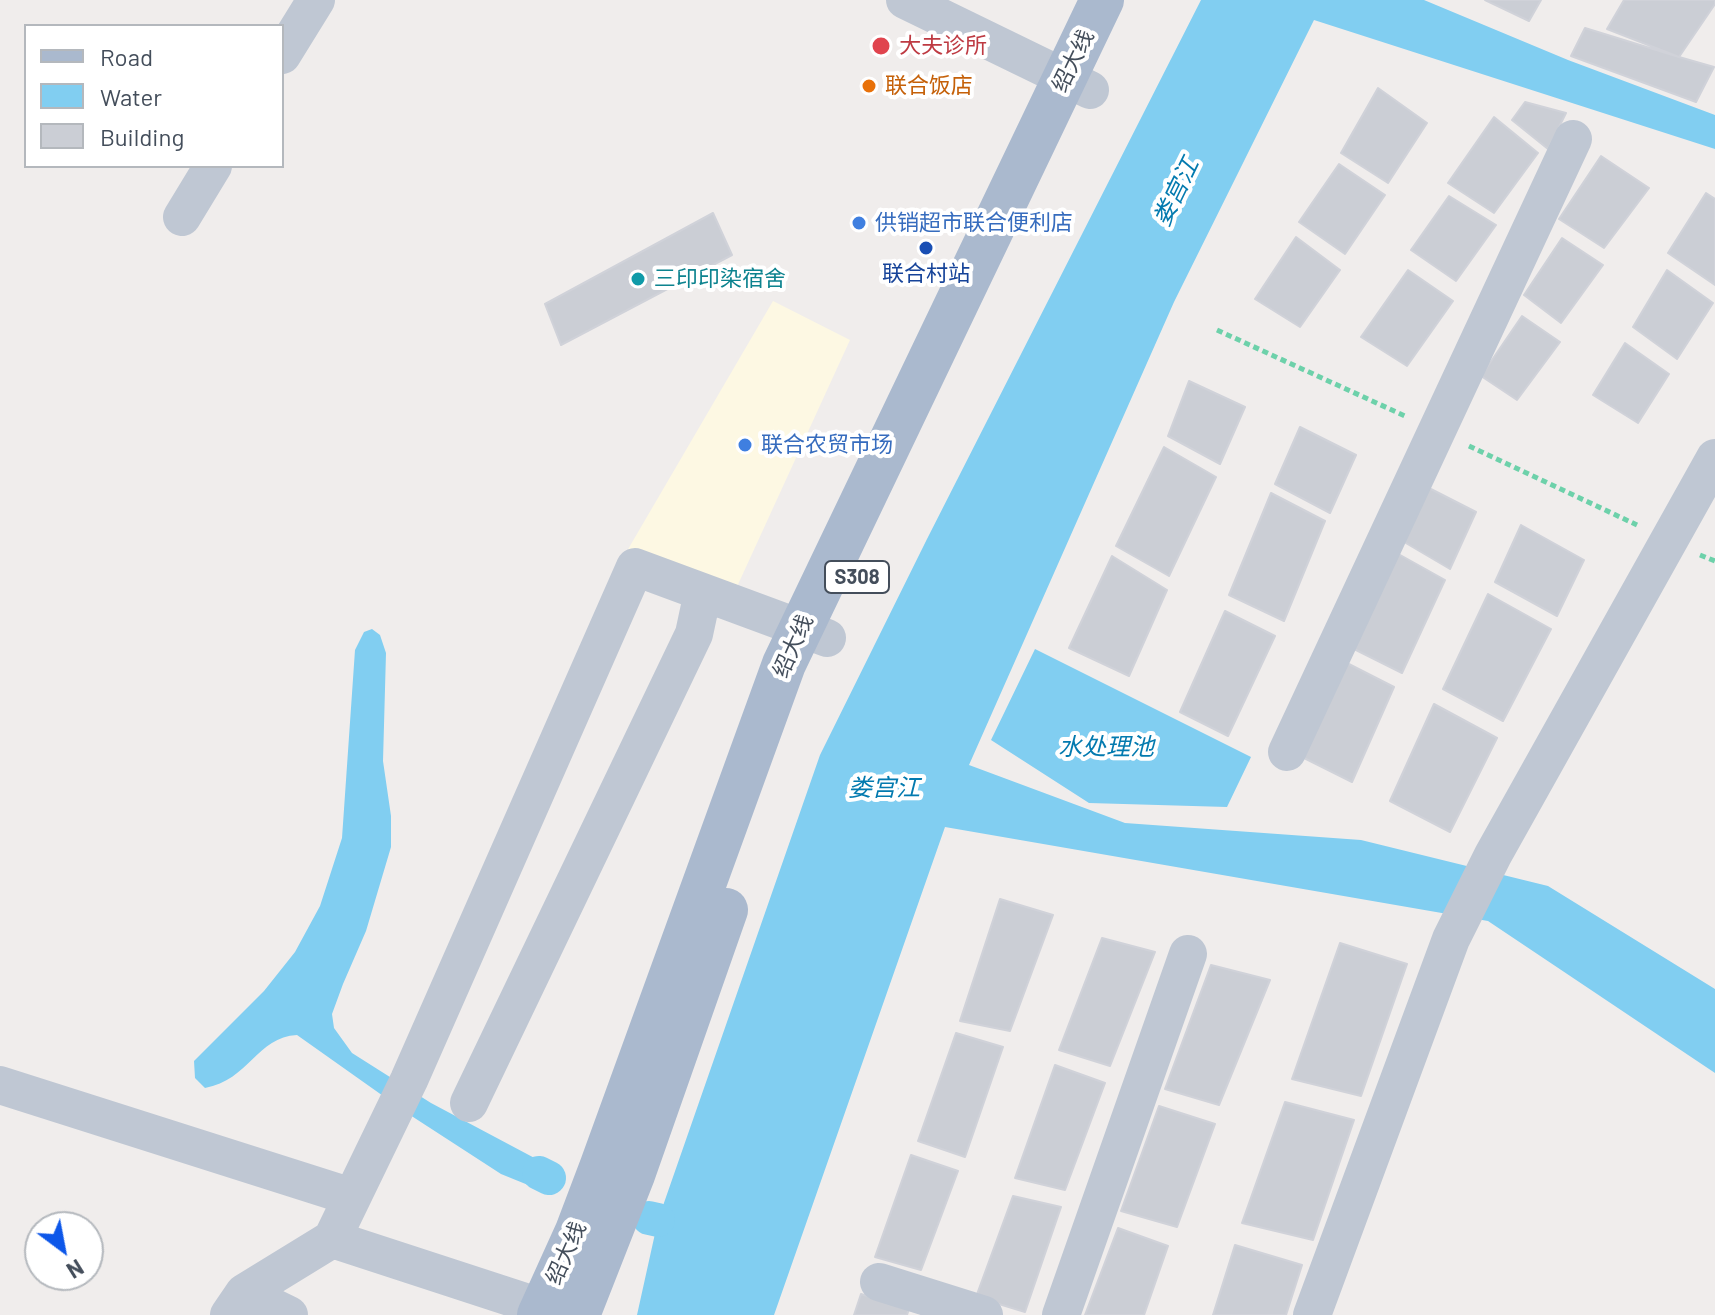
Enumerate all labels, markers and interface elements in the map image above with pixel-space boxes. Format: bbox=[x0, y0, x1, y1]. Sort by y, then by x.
legend bbox=[24, 24, 284, 168]
street label: 绍大线 bbox=[1047, 26, 1099, 96]
place label: 大夫诊所 bbox=[899, 33, 987, 59]
marker: 大夫诊所 bbox=[870, 35, 892, 57]
text: Road bbox=[100, 42, 153, 71]
place label: 联合饭店 bbox=[885, 73, 973, 99]
marker: 联合饭店 bbox=[860, 77, 878, 95]
text: Water bbox=[100, 82, 162, 111]
text: Building bbox=[100, 122, 184, 151]
water label: 娄宫江 bbox=[1147, 153, 1205, 231]
place label: 供销超市联合便利店 bbox=[875, 210, 1073, 236]
marker: 供销超市联合便利店 bbox=[850, 214, 868, 232]
marker: 联合村站 bbox=[917, 239, 935, 257]
place label: 联合村站 bbox=[882, 261, 970, 287]
place label: 三印印染宿舍 bbox=[654, 266, 786, 292]
marker: 三印印染宿舍 bbox=[629, 270, 647, 288]
place label: 联合农贸市场 bbox=[761, 432, 893, 458]
marker: 联合农贸市场 bbox=[736, 436, 754, 454]
road number: S308 bbox=[825, 561, 889, 593]
street label: 绍大线 bbox=[768, 610, 818, 682]
water label: 水处理池 bbox=[1058, 733, 1154, 761]
water label: 娄宫江 bbox=[848, 774, 920, 802]
north arrow bbox=[24, 1211, 104, 1291]
street label: 绍大线 bbox=[541, 1217, 591, 1289]
text: N bbox=[63, 1255, 89, 1285]

